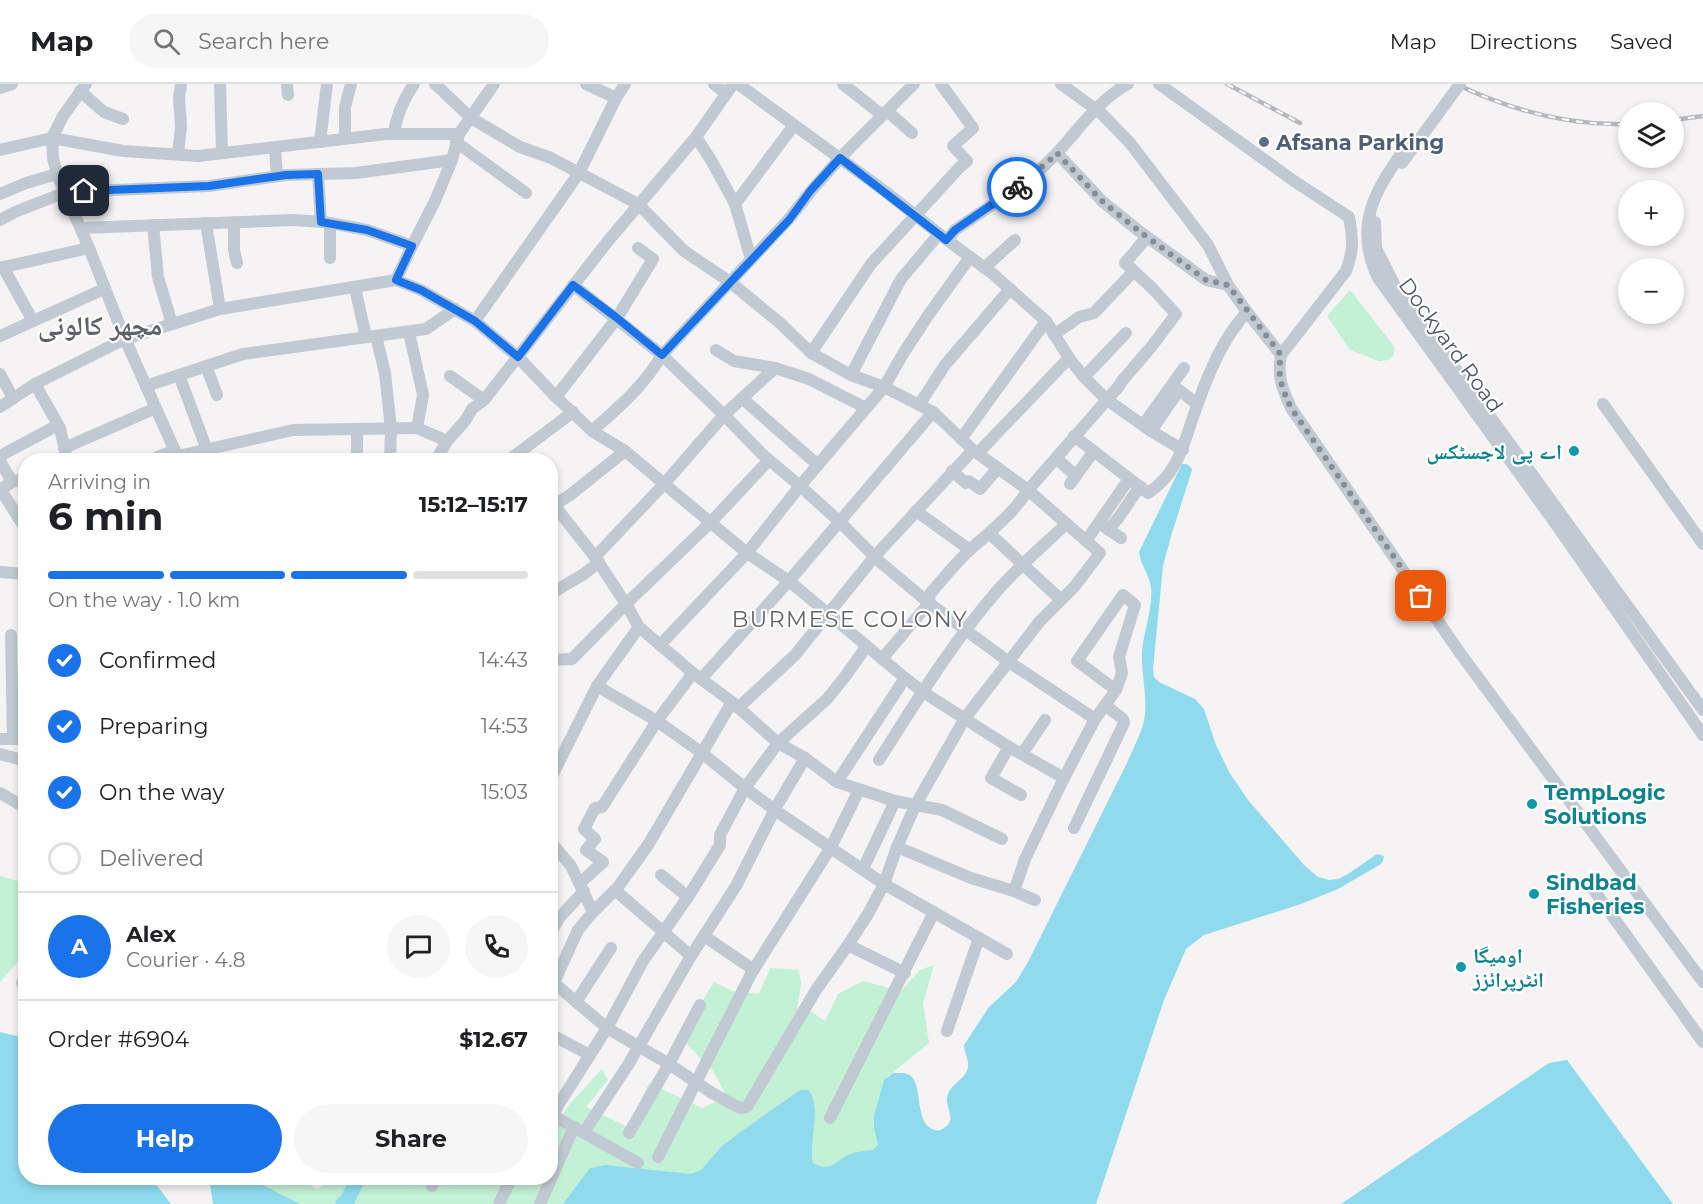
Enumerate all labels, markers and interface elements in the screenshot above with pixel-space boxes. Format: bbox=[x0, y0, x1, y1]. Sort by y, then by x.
search box bbox=[129, 14, 549, 68]
text: Map bbox=[30, 24, 93, 58]
icon: search bbox=[150, 25, 183, 58]
text: Search here bbox=[198, 28, 329, 55]
text: Map bbox=[1390, 29, 1436, 54]
text: Directions bbox=[1469, 29, 1577, 54]
text: Saved bbox=[1610, 29, 1673, 54]
map controls bbox=[1618, 102, 1684, 324]
button: layers bbox=[1618, 102, 1684, 168]
place label: Afsana Parking bbox=[1275, 130, 1444, 155]
marker: Afsana Parking bbox=[1257, 135, 1271, 149]
courier bbox=[987, 157, 1047, 217]
pin bbox=[58, 165, 109, 216]
icon: bike bbox=[1001, 171, 1034, 204]
icon: home bbox=[67, 174, 100, 207]
button: + bbox=[1618, 180, 1684, 246]
button: − bbox=[1618, 258, 1684, 324]
street label: Dockyard Road bbox=[1394, 273, 1508, 417]
district label: مچھر کالونی bbox=[38, 309, 162, 343]
place label: اے پی لاجسٹکس bbox=[1427, 439, 1562, 465]
marker: اے پی لاجسٹکس bbox=[1567, 444, 1581, 458]
text: Arriving in bbox=[48, 470, 151, 494]
text: 15:12–15:17 bbox=[419, 491, 528, 518]
text: 6 min bbox=[48, 492, 163, 540]
pin bbox=[1395, 570, 1446, 621]
icon: bag bbox=[1404, 579, 1437, 612]
text: On the way · 1.0 km bbox=[48, 588, 240, 612]
district label: BURMESE COLONY bbox=[732, 606, 968, 633]
icon: check bbox=[48, 644, 81, 677]
text: Confirmed bbox=[99, 647, 216, 674]
text: 14:43 bbox=[479, 648, 528, 672]
icon: check bbox=[48, 710, 81, 743]
text: Preparing bbox=[99, 713, 208, 740]
text: 14:53 bbox=[481, 714, 528, 738]
icon: check bbox=[48, 776, 81, 809]
text: On the way bbox=[99, 779, 224, 806]
text: 15:03 bbox=[481, 780, 528, 804]
place label: TempLogic Solutions bbox=[1544, 780, 1666, 829]
marker: TempLogic Solutions bbox=[1525, 797, 1539, 811]
text: Delivered bbox=[99, 845, 204, 872]
place label: Sindbad Fisheries bbox=[1546, 870, 1644, 919]
marker: Sindbad Fisheries bbox=[1527, 887, 1541, 901]
button: chat bbox=[387, 915, 450, 978]
button: phone bbox=[465, 915, 528, 978]
text: Alex bbox=[126, 921, 176, 948]
text: A bbox=[71, 933, 88, 960]
place label: اومیگا انٹرپرائزز bbox=[1472, 943, 1544, 992]
text: Courier · 4.8 bbox=[126, 948, 245, 972]
marker: اومیگا انٹرپرائزز bbox=[1454, 960, 1468, 974]
text: Order #6904 bbox=[48, 1026, 189, 1053]
text: $12.67 bbox=[459, 1026, 528, 1053]
button: Help bbox=[48, 1104, 282, 1173]
button: Share bbox=[294, 1104, 528, 1173]

